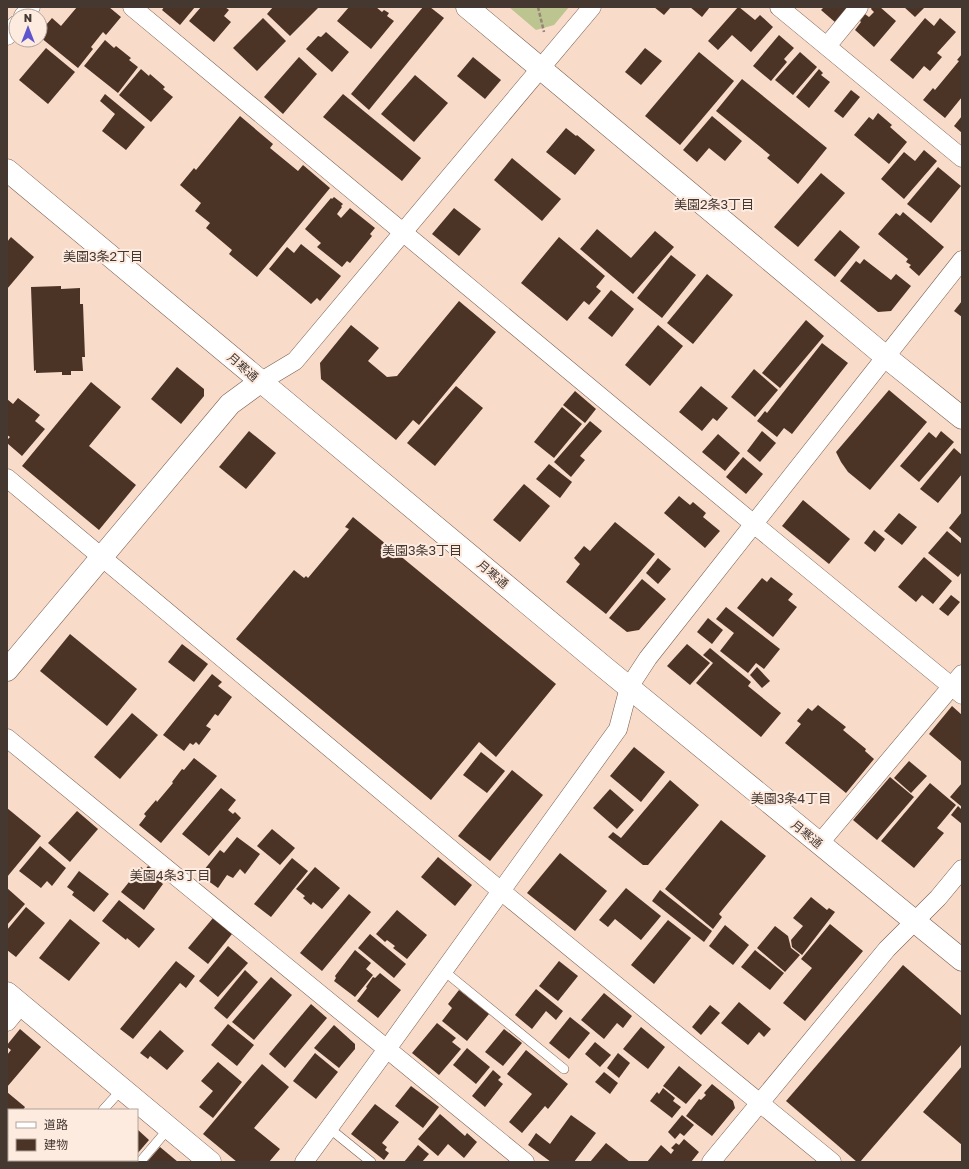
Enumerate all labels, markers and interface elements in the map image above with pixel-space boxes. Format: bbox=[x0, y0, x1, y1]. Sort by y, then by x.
north arrow bbox=[8, 8, 48, 48]
text: N bbox=[24, 11, 32, 24]
district label: 美園2条3丁目 bbox=[674, 196, 754, 212]
district label: 美園3条2丁目 bbox=[63, 248, 143, 264]
street label: 月寒通 bbox=[224, 350, 262, 384]
district label: 美園3条3丁目 bbox=[382, 542, 462, 558]
street label: 月寒通 bbox=[474, 557, 512, 591]
district label: 美園3条4丁目 bbox=[751, 790, 831, 806]
street label: 月寒通 bbox=[788, 817, 826, 851]
district label: 美園4条3丁目 bbox=[130, 867, 210, 883]
legend bbox=[8, 1109, 138, 1161]
text: 道路 bbox=[44, 1117, 68, 1132]
text: 建物 bbox=[44, 1137, 68, 1152]

